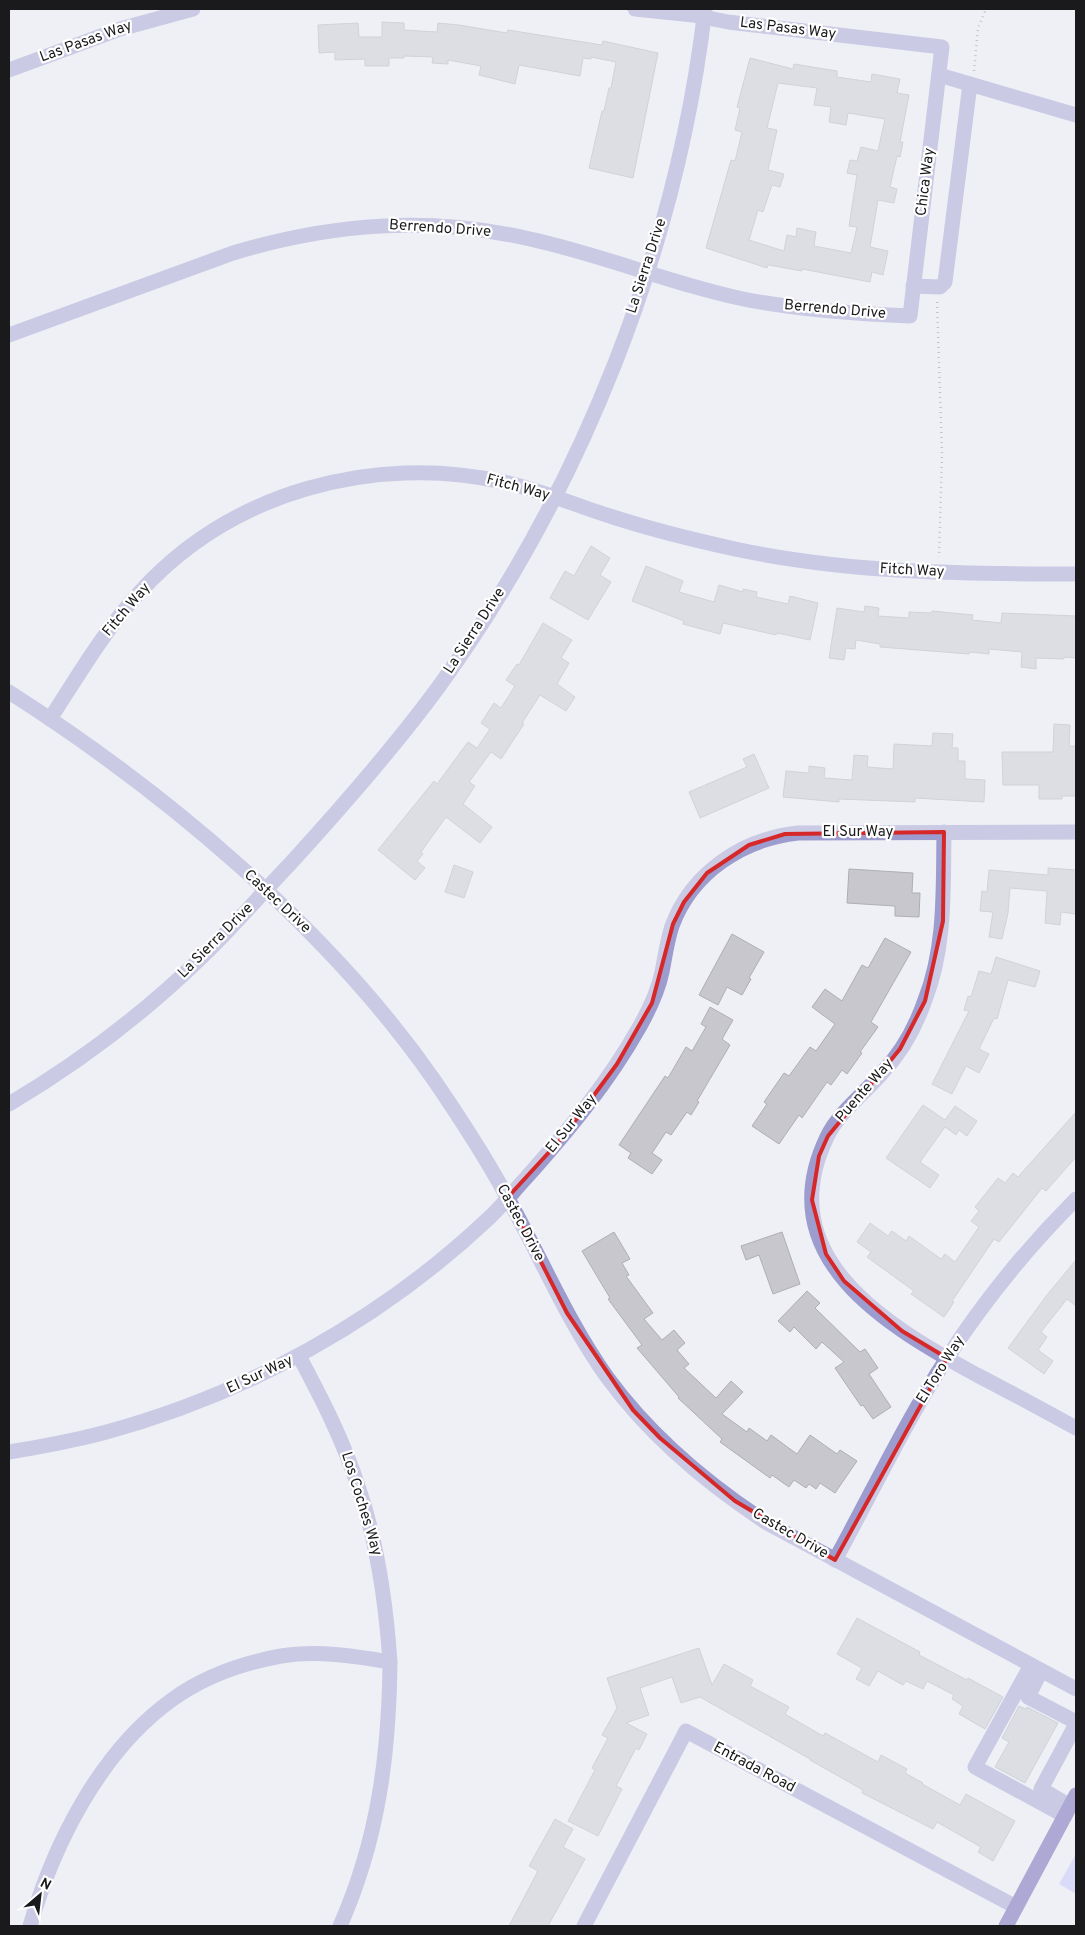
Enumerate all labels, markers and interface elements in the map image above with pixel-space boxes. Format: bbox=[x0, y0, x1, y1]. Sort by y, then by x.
street label: Las Pasas Way bbox=[739, 14, 837, 44]
street label: Las Pasas Way bbox=[37, 16, 135, 68]
street label: Chica Way bbox=[912, 147, 940, 217]
street label: Berrendo Drive bbox=[388, 216, 492, 242]
street label: La Sierra Drive bbox=[623, 216, 671, 316]
street label: Berrendo Drive bbox=[783, 296, 887, 324]
street label: Fitch Way bbox=[484, 470, 552, 506]
street label: Fitch Way bbox=[879, 560, 945, 582]
street label: Fitch Way bbox=[99, 579, 155, 641]
street label: La Sierra Drive bbox=[440, 584, 510, 678]
street label: El Sur Way bbox=[822, 823, 894, 842]
street label: Castec Drive bbox=[239, 866, 315, 938]
street label: La Sierra Drive bbox=[174, 899, 258, 983]
street label: Puente Way bbox=[832, 1055, 898, 1127]
street label: El Sur Way bbox=[542, 1090, 602, 1158]
street label: Castec Drive bbox=[492, 1181, 548, 1265]
street label: El Toro Way bbox=[913, 1332, 969, 1408]
street label: El Sur Way bbox=[224, 1351, 296, 1399]
street label: Los Coches Way bbox=[336, 1450, 386, 1558]
street label: Castec Drive bbox=[748, 1505, 832, 1563]
street label: Entrada Road bbox=[710, 1738, 798, 1798]
north arrow bbox=[15, 1870, 65, 1920]
text: N bbox=[37, 1875, 54, 1895]

